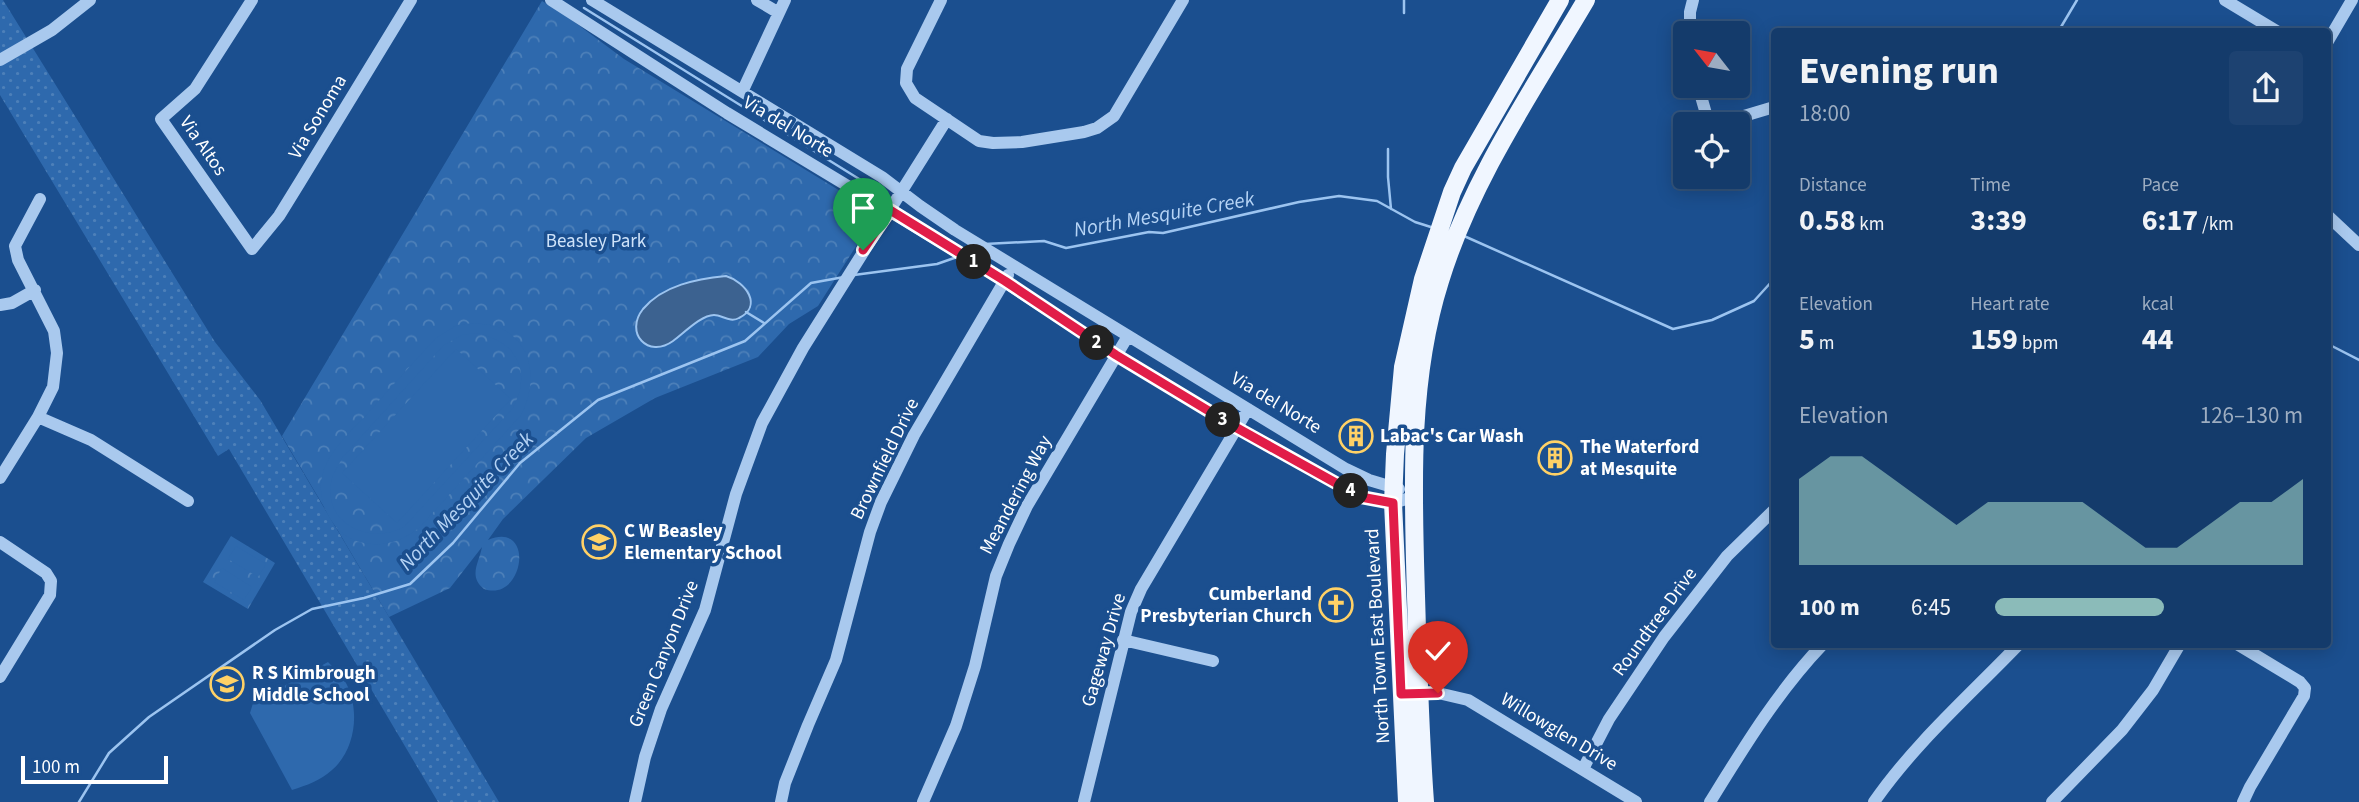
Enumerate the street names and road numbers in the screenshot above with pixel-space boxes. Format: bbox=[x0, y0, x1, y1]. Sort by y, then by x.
street label: Via Sonoma bbox=[282, 70, 354, 164]
street label: Via del Norte bbox=[738, 89, 838, 165]
street label: Via Altos bbox=[173, 111, 233, 181]
street label: Via del Norte bbox=[1226, 365, 1326, 441]
street label: Brownfield Drive bbox=[844, 394, 926, 524]
street label: Meandering Way bbox=[973, 431, 1059, 559]
street label: North Town East Boulevard bbox=[1359, 528, 1397, 744]
street label: Roundtree Drive bbox=[1606, 562, 1704, 682]
street label: Green Canyon Drive bbox=[622, 576, 706, 732]
street label: Gageway Drive bbox=[1075, 590, 1133, 710]
street label: Willowglen Drive bbox=[1495, 686, 1623, 778]

